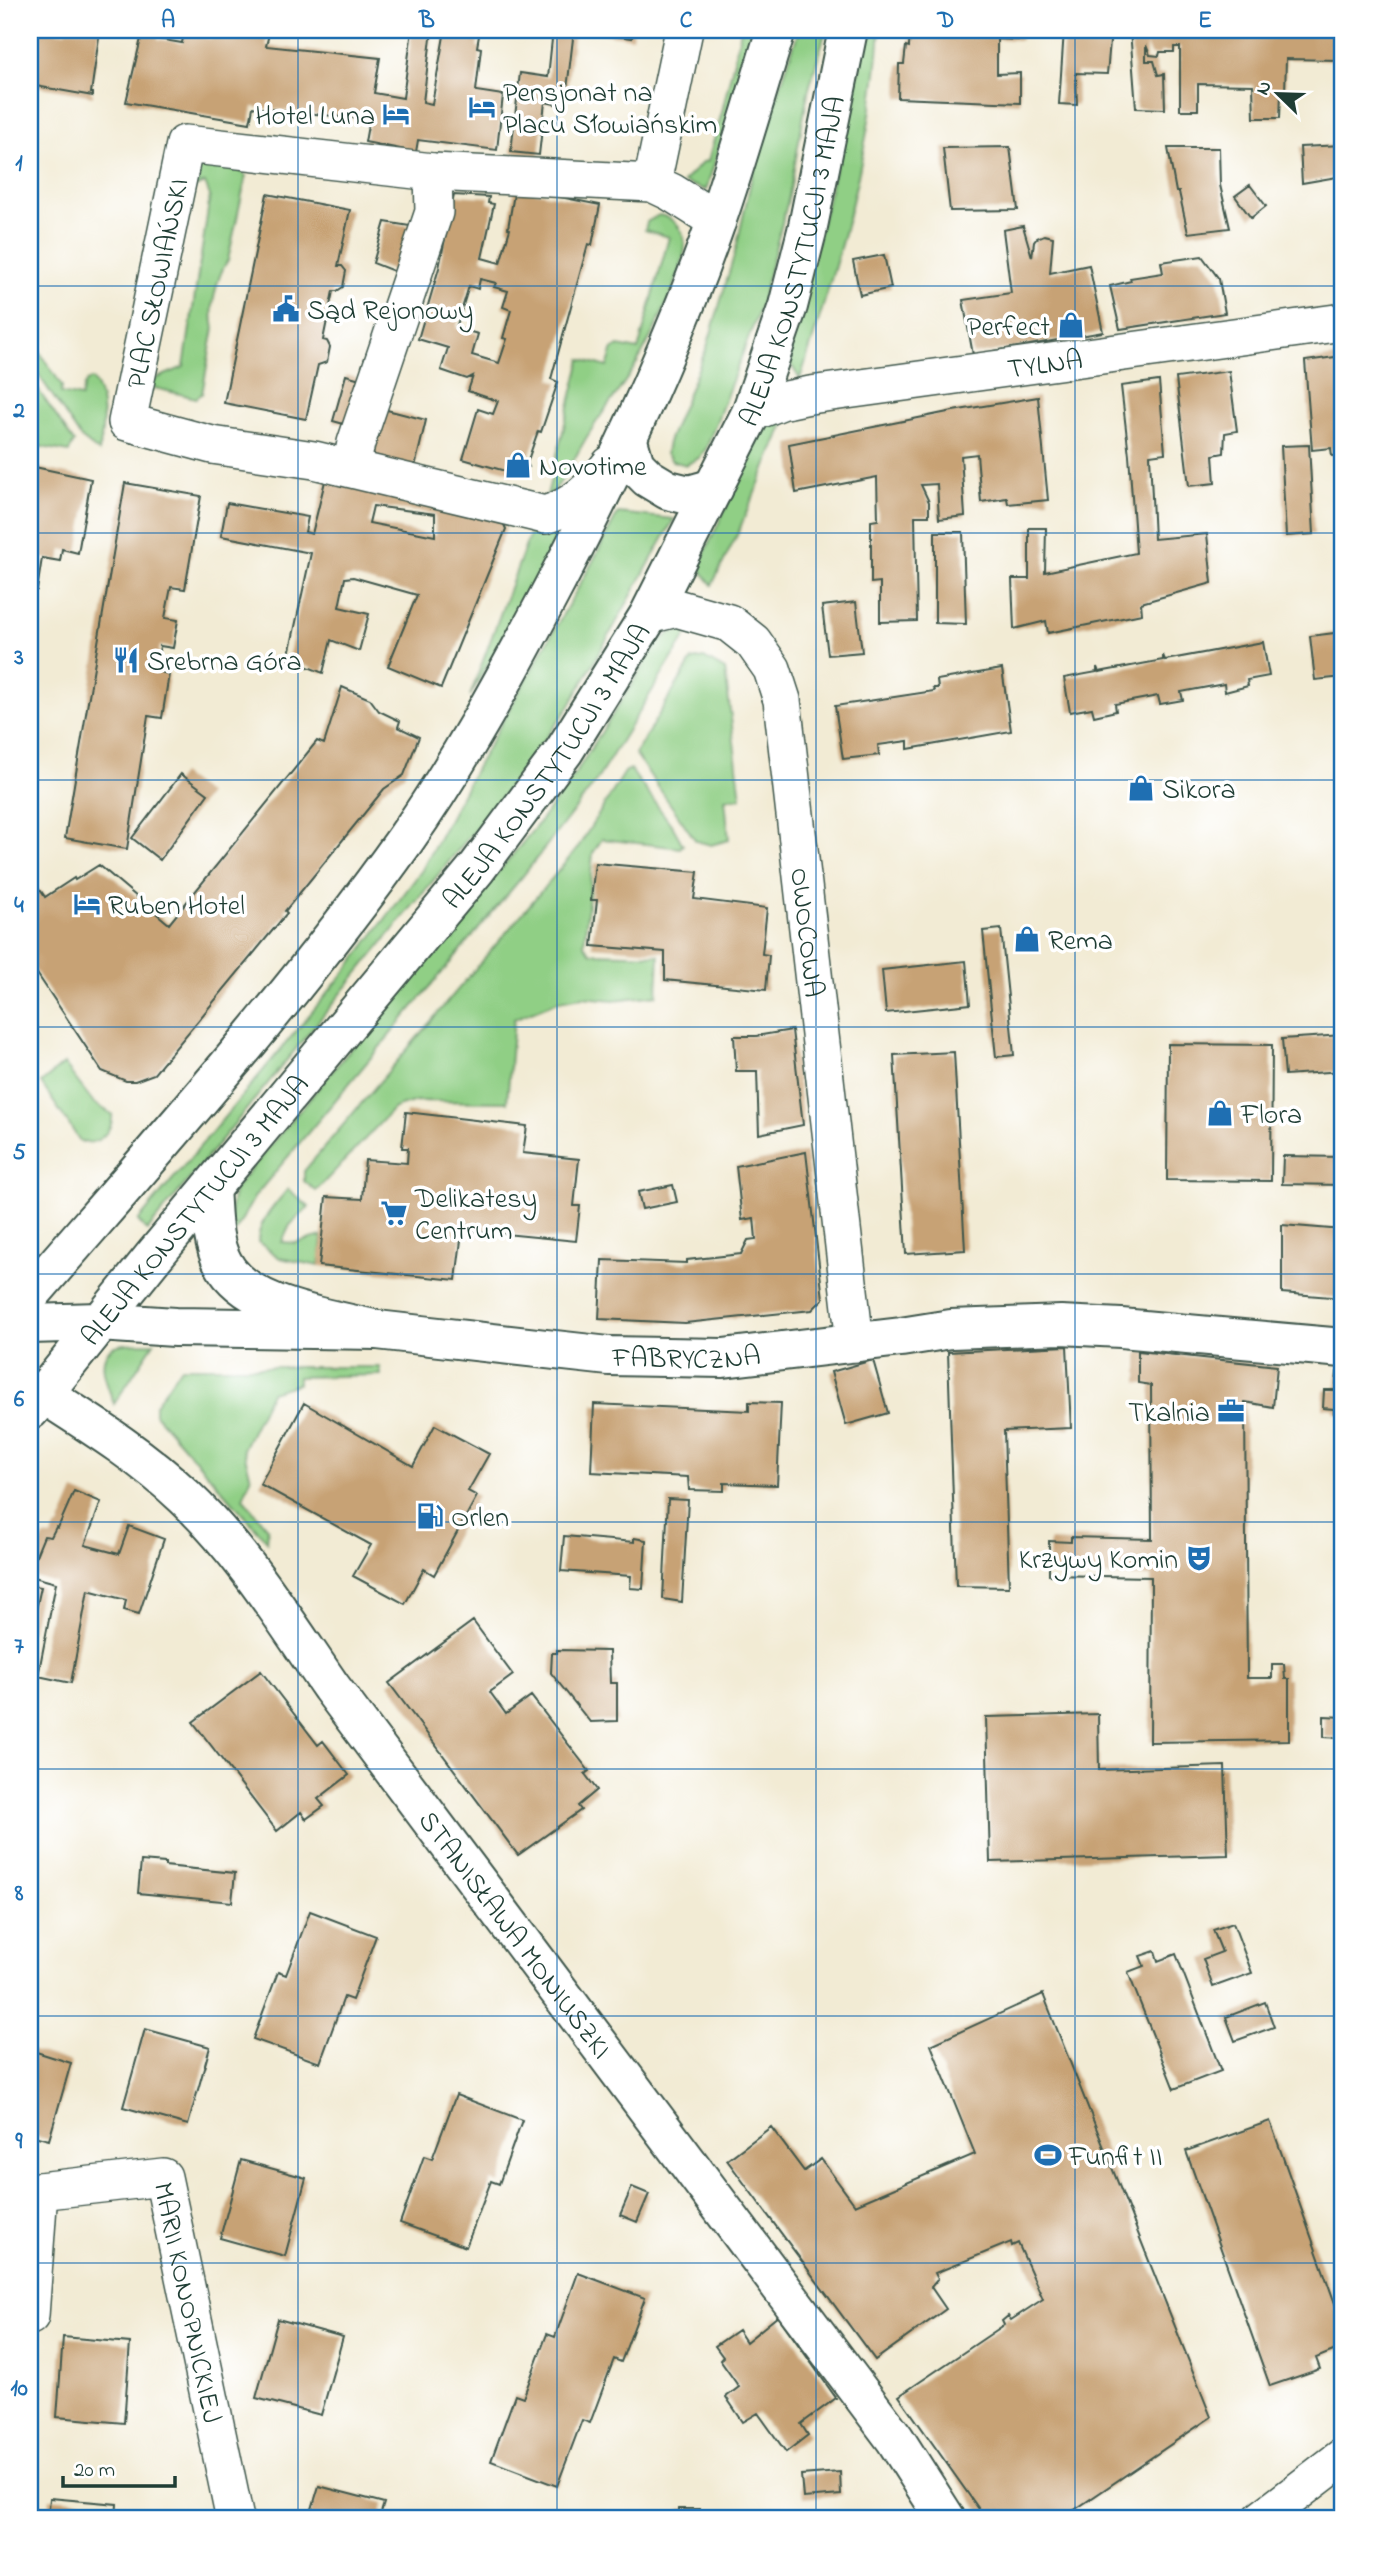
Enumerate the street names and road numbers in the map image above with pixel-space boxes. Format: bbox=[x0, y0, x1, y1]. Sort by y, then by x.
street label: ALEJA KONSTYTUCJI 3 MAJA bbox=[730, 93, 858, 435]
street label: PLAC SŁOWIAŃSKI bbox=[117, 175, 201, 393]
street label: TYLNA bbox=[1005, 341, 1086, 392]
street label: ALEJA KONSTYTUCJI 3 MAJA bbox=[434, 617, 663, 919]
street label: OWOCOWA bbox=[777, 866, 833, 1000]
street label: ALEJA KONSTYTUCJI 3 MAJA bbox=[72, 1067, 321, 1356]
street label: FABRYCZNA bbox=[611, 1337, 763, 1382]
street label: STANISŁAWA MONIUSZKI bbox=[407, 1803, 620, 2069]
street label: MARII KONOPNICKIEJ bbox=[141, 2179, 231, 2427]

